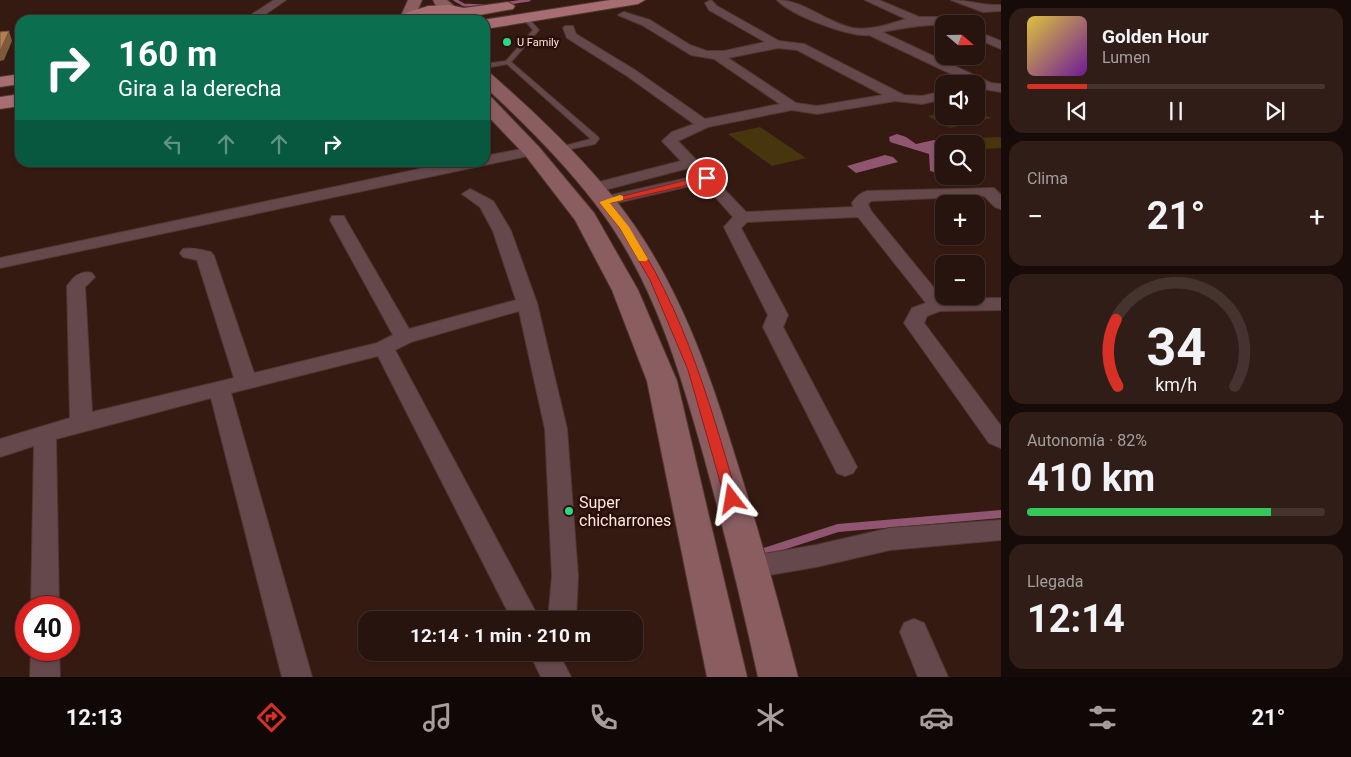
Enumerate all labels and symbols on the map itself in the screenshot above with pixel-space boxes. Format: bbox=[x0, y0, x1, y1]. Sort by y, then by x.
north arrow bbox=[935, 15, 985, 65]
marker: U Family bbox=[501, 36, 513, 48]
place label: U Family bbox=[517, 36, 560, 49]
pin bbox=[686, 157, 728, 199]
position arrow bbox=[705, 472, 757, 524]
place label: Super chicharrones bbox=[579, 493, 671, 530]
marker: Super chicharrones bbox=[563, 505, 575, 517]
speed limit sign: 40 bbox=[15, 596, 80, 661]

